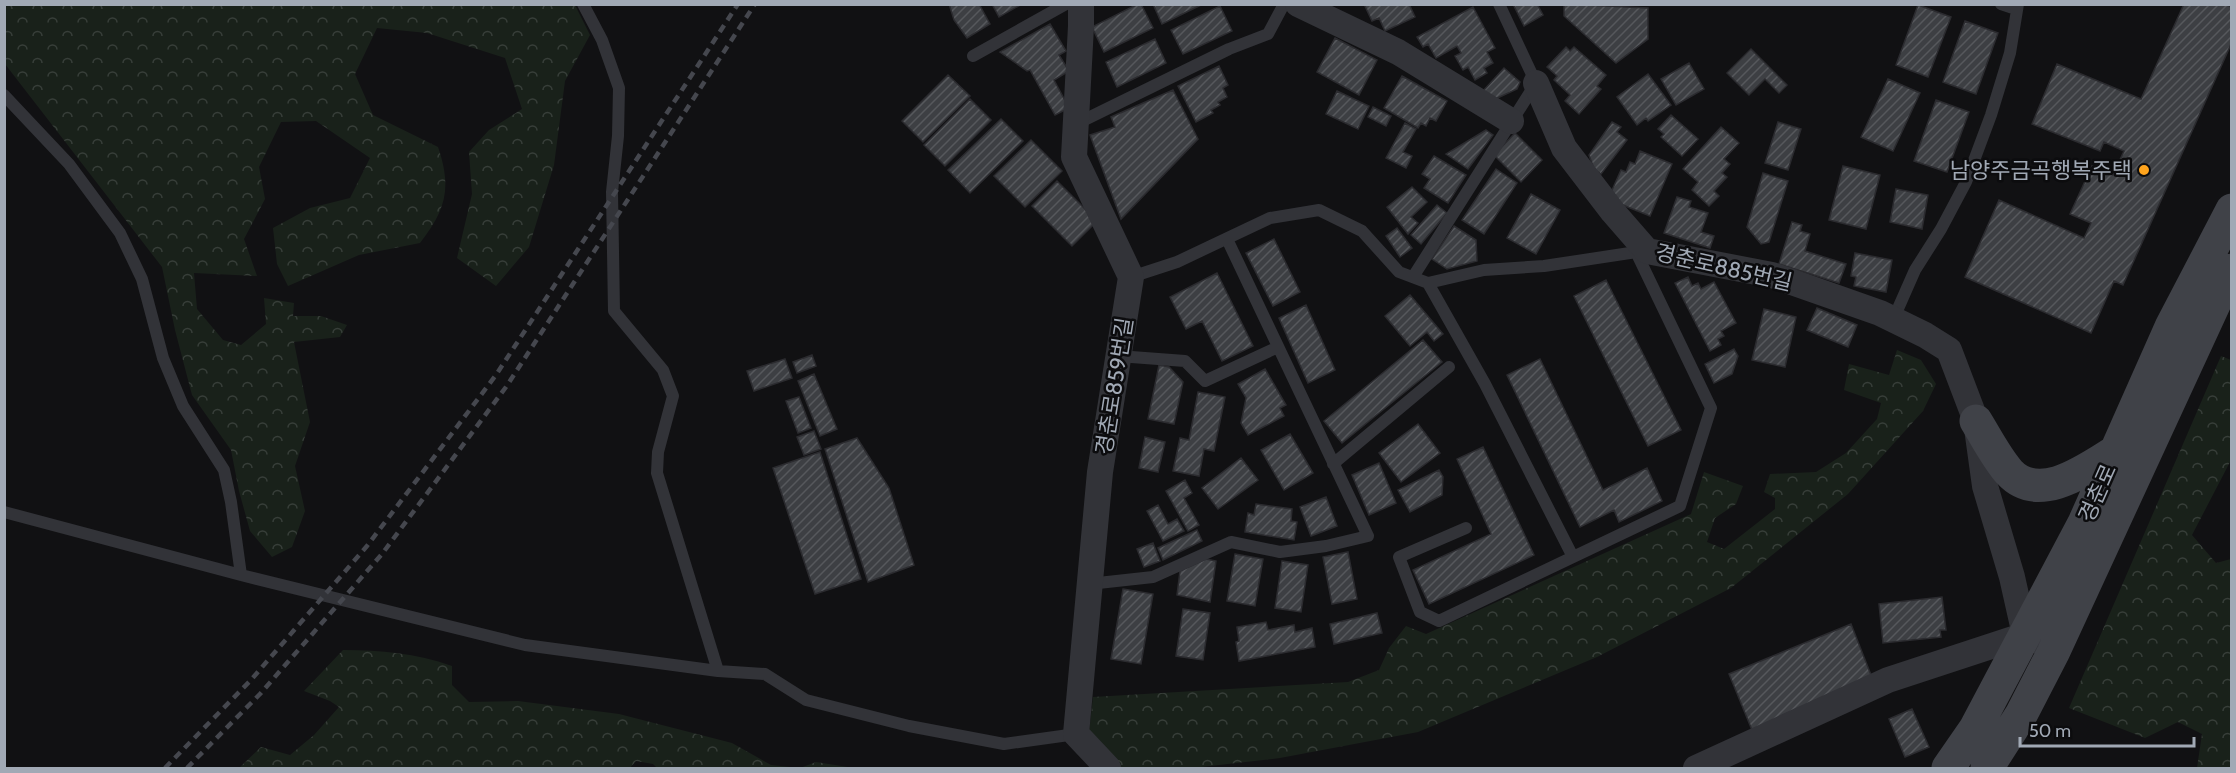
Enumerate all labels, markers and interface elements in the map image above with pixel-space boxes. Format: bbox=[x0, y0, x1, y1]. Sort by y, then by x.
place label: 남양주금곡행복주택 bbox=[1950, 157, 2132, 184]
marker: 남양주금곡행복주택 bbox=[2137, 163, 2151, 177]
street label: 경춘로885번길 bbox=[1653, 239, 1795, 296]
street label: 경춘로859번길 bbox=[1090, 315, 1139, 457]
street label: 경춘로 bbox=[2073, 460, 2122, 526]
scale bar bbox=[2020, 710, 2194, 748]
text: 50 m bbox=[2029, 720, 2071, 742]

